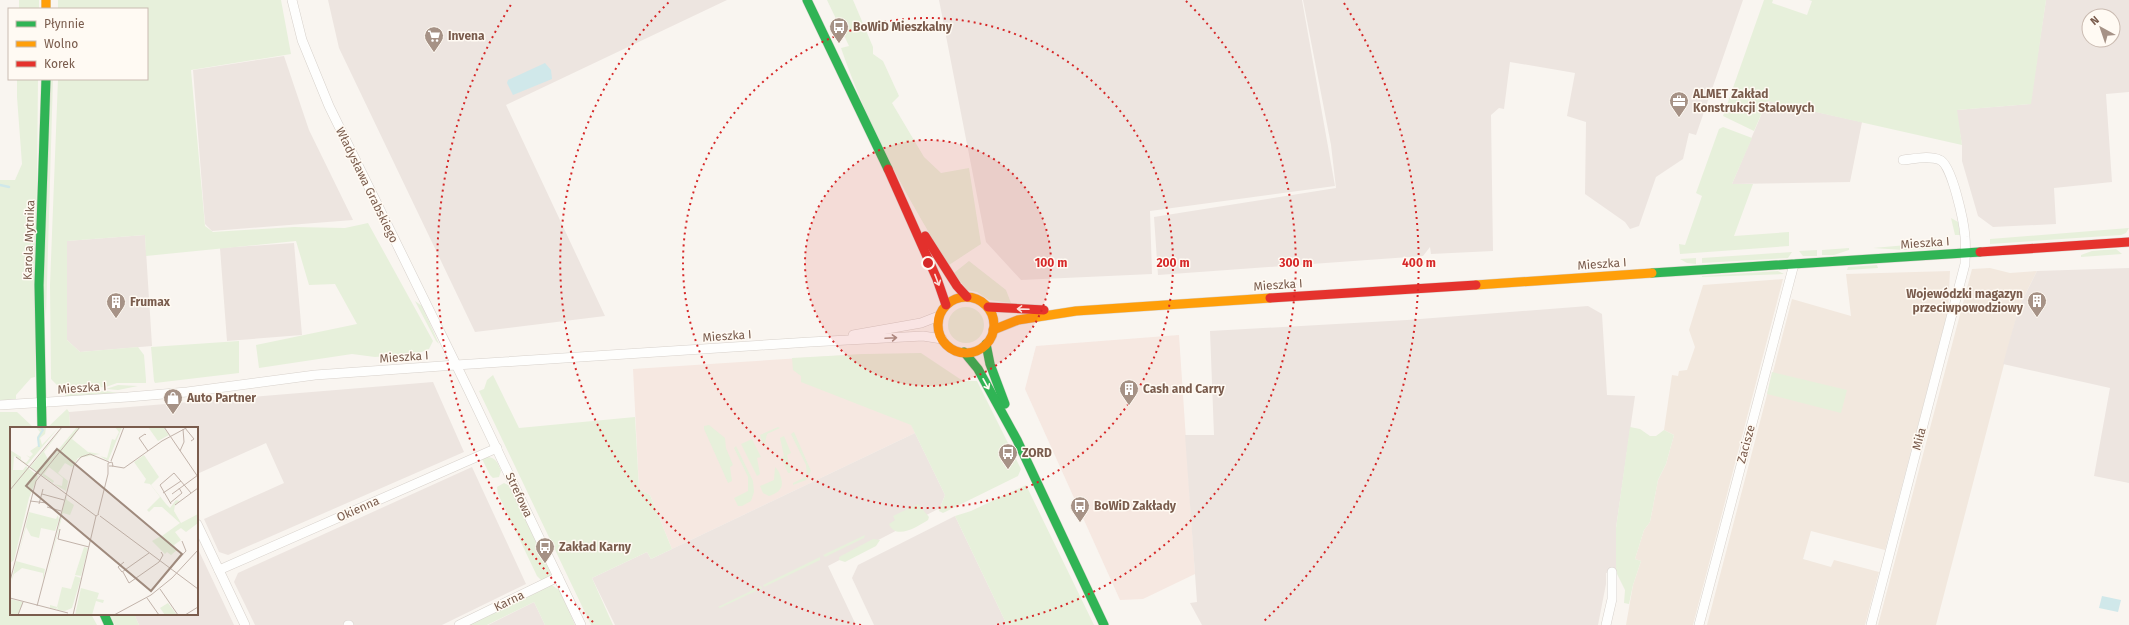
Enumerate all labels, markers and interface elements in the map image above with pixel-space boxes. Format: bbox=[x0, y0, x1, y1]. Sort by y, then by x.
legend bbox=[8, 8, 148, 80]
north arrow bbox=[2081, 8, 2121, 48]
text: N bbox=[2088, 13, 2102, 28]
bus stop icon: BoWiD Mieszkalny bbox=[828, 16, 850, 44]
text: Płynnie bbox=[44, 17, 85, 31]
place label: BoWiD Mieszkalny bbox=[853, 20, 953, 34]
supermarket icon: Invena bbox=[423, 25, 445, 53]
place label: Invena bbox=[448, 29, 485, 43]
text: Wolno bbox=[44, 37, 78, 51]
text: Korek bbox=[44, 57, 76, 71]
place label: ALMET Zakład Konstrukcji Stalowych bbox=[1692, 87, 1814, 115]
office icon: ALMET Zakład Konstrukcji Stalowych bbox=[1668, 90, 1690, 118]
street label: Władysława Grabskiego bbox=[333, 125, 401, 245]
street label: Karola Mytnika bbox=[21, 200, 37, 280]
street label: Mieszka I bbox=[1900, 234, 1950, 252]
street label: Mieszka I bbox=[1577, 255, 1627, 273]
centre of rings bbox=[921, 256, 935, 270]
text: 100 m bbox=[1035, 256, 1067, 270]
text: 200 m bbox=[1156, 256, 1190, 270]
text: 300 m bbox=[1278, 256, 1313, 270]
text: 400 m bbox=[1402, 256, 1436, 270]
one-way arrow bbox=[934, 274, 942, 286]
street label: Mieszka I bbox=[1253, 276, 1303, 294]
place label: Wojewódzki magazyn przeciwpowodziowy bbox=[1906, 287, 2024, 315]
building icon: Wojewódzki magazyn przeciwpowodziowy bbox=[2026, 290, 2048, 318]
building icon: Frumax bbox=[105, 291, 127, 319]
place label: Frumax bbox=[130, 295, 171, 309]
one-way arrow bbox=[1017, 305, 1030, 313]
street label: Mieszka I bbox=[702, 327, 752, 345]
one-way arrow bbox=[884, 335, 897, 342]
street label: Mieszka I bbox=[379, 348, 429, 366]
one-way arrow bbox=[983, 378, 991, 390]
building icon: Cash and Carry bbox=[1118, 378, 1140, 406]
street label: Mieszka I bbox=[57, 379, 107, 397]
place label: Cash and Carry bbox=[1143, 382, 1225, 396]
shop icon: Auto Partner bbox=[162, 387, 184, 415]
place label: Auto Partner bbox=[186, 391, 256, 405]
street label: Zacisze bbox=[1734, 423, 1758, 465]
street label: Miła bbox=[1909, 426, 1929, 452]
inset map bbox=[10, 427, 198, 615]
bus stop icon: ZORD bbox=[997, 442, 1019, 470]
place label: ZORD bbox=[1022, 446, 1052, 460]
street label: Strefowa bbox=[503, 470, 535, 520]
street label: Okienna bbox=[335, 493, 381, 525]
bus stop icon: BoWiD Zakłady bbox=[1069, 495, 1091, 523]
place label: BoWiD Zakłady bbox=[1094, 499, 1177, 513]
bus stop icon: Zakład Karny bbox=[534, 536, 556, 564]
place label: Zakład Karny bbox=[559, 540, 632, 554]
street label: Karna bbox=[492, 588, 526, 614]

